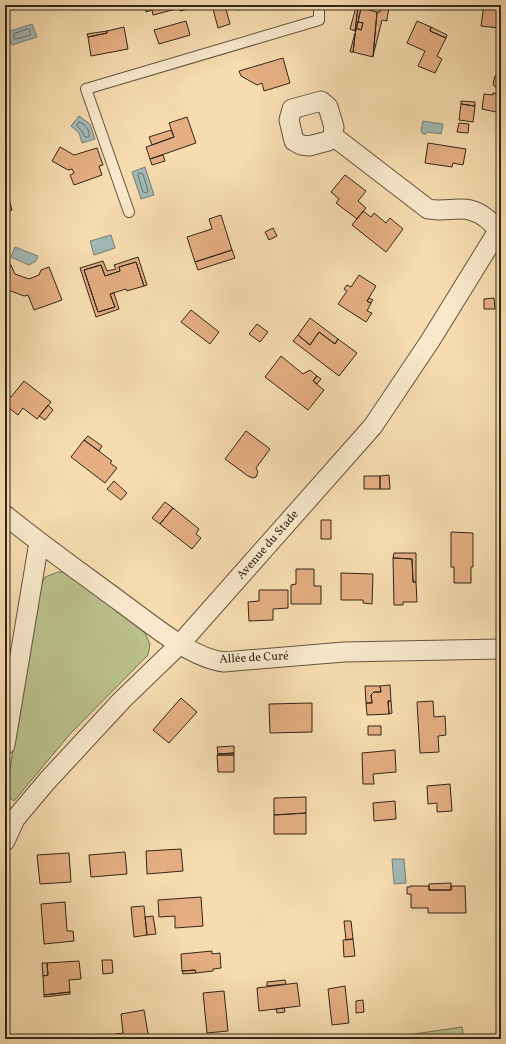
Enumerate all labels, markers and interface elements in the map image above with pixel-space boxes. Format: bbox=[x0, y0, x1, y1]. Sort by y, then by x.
street label: Avenue du Stade bbox=[233, 507, 303, 583]
street label: Allée de Curé bbox=[219, 648, 289, 668]

